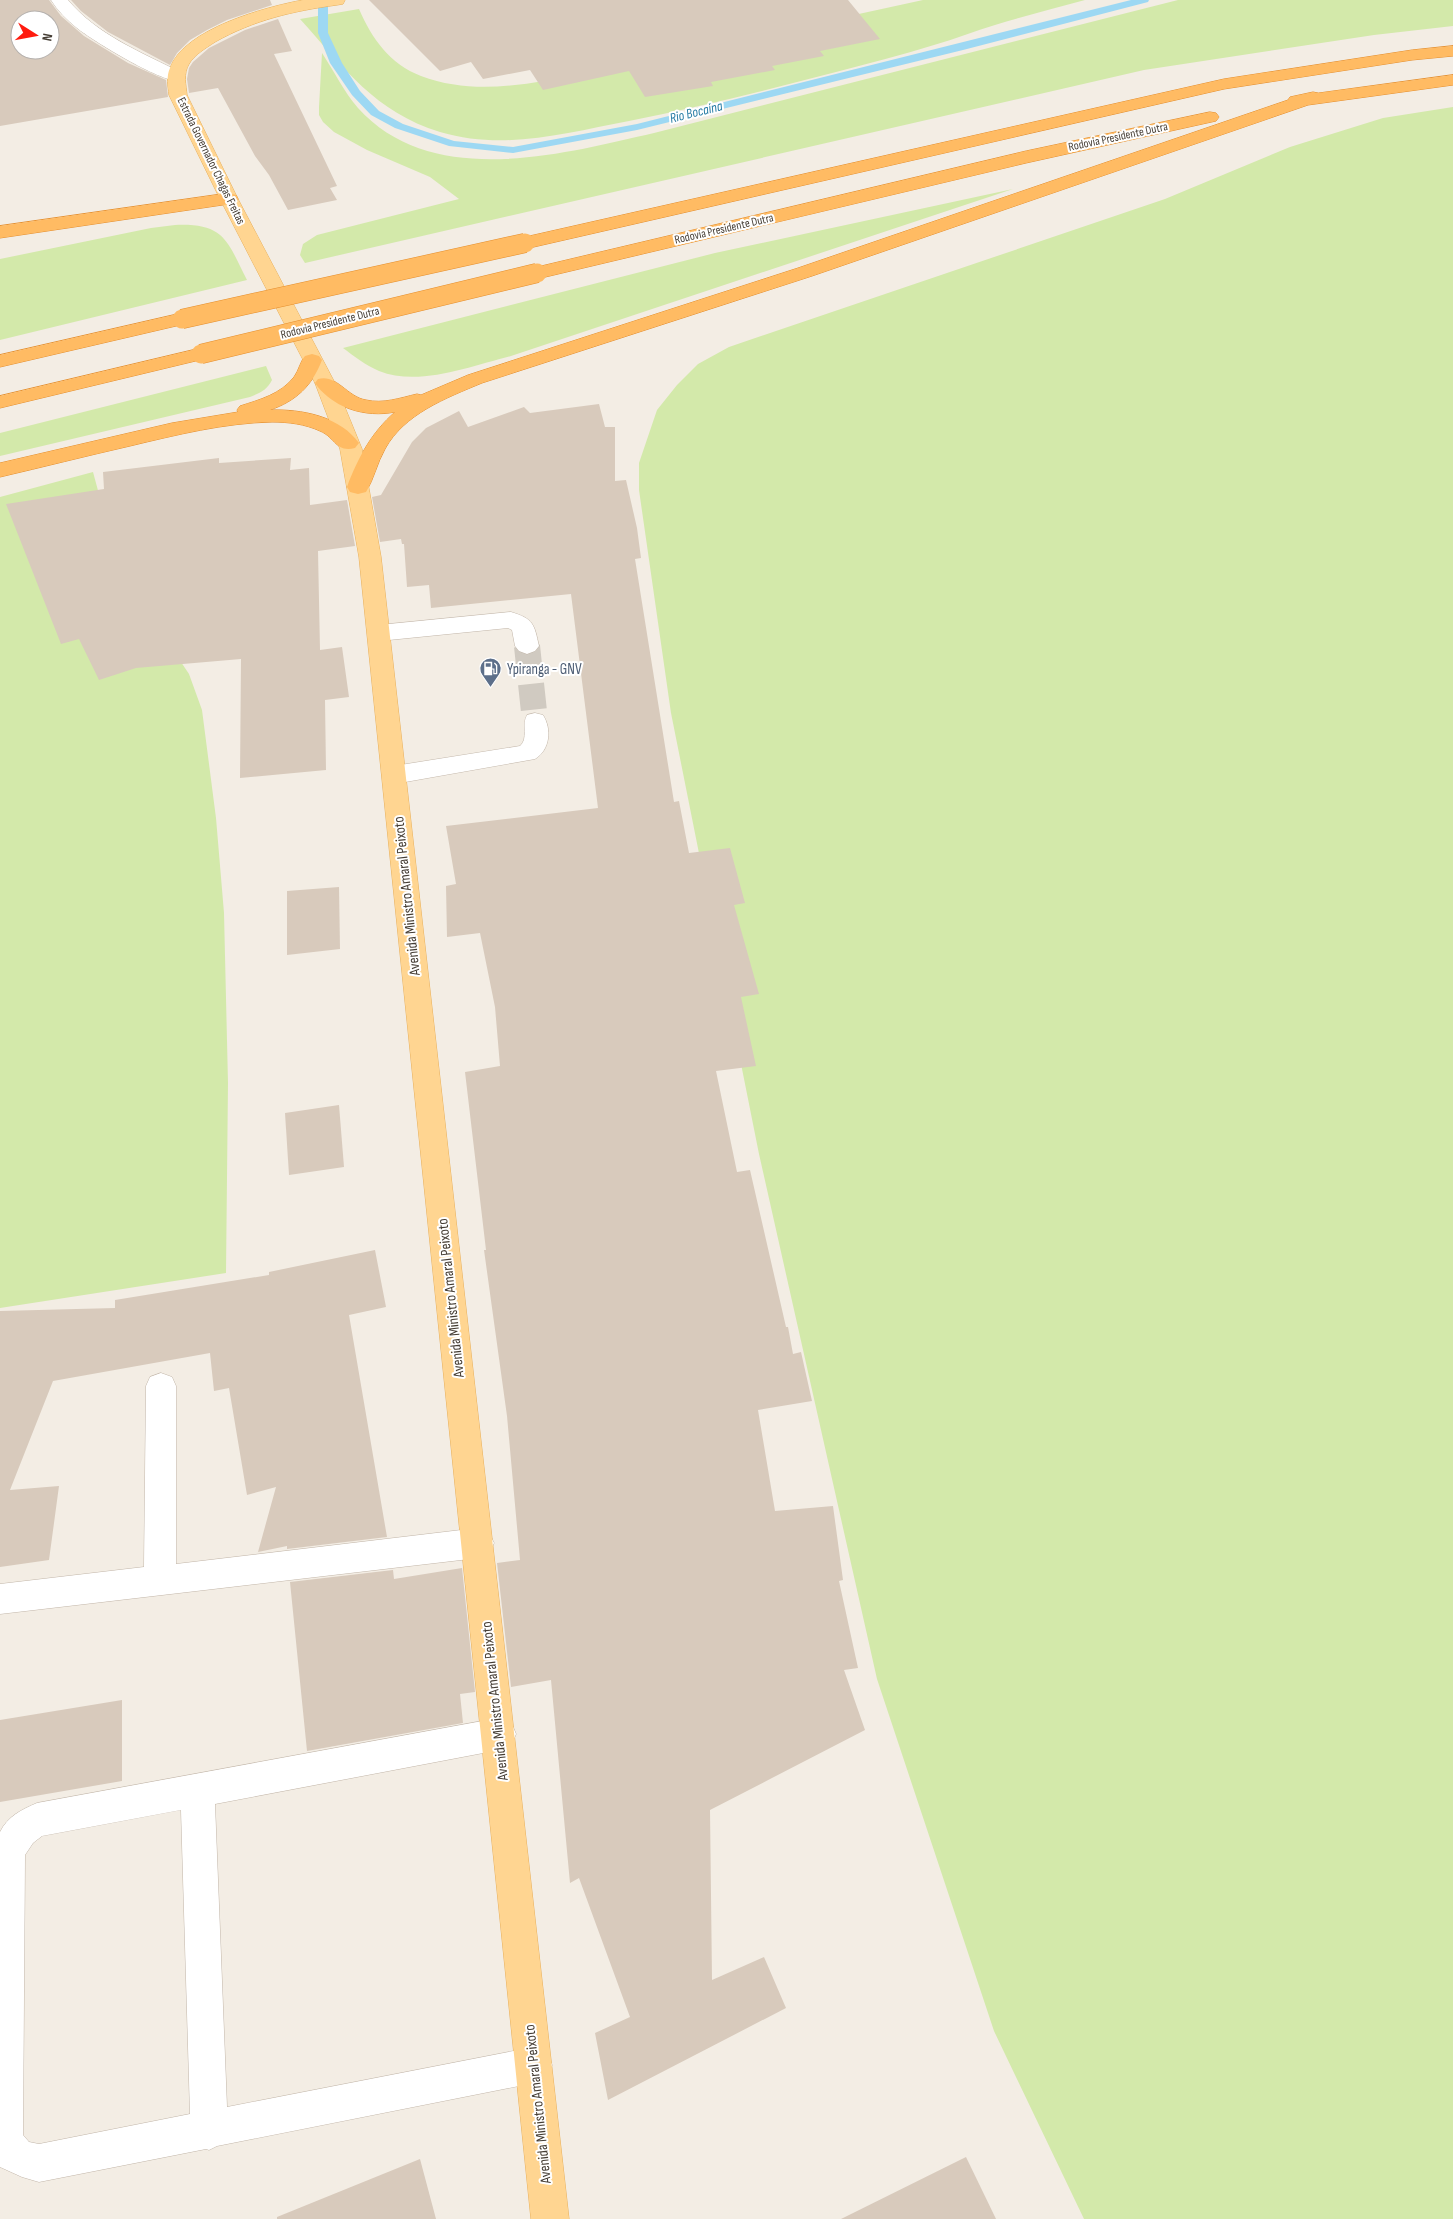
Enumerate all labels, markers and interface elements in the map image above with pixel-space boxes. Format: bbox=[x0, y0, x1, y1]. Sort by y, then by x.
north arrow bbox=[10, 10, 60, 60]
text: N bbox=[38, 32, 56, 43]
street label: Estrada Governador Chagas Freitas bbox=[174, 95, 248, 227]
water label: Rio Bocaína bbox=[668, 97, 724, 127]
street label: Rodovia Presidente Dutra bbox=[1067, 119, 1169, 155]
street label: Rodovia Presidente Dutra bbox=[673, 210, 775, 248]
street label: Rodovia Presidente Dutra bbox=[279, 303, 381, 343]
fuel station icon: Ypiranga - GNV bbox=[479, 657, 503, 688]
place label: Ypiranga - GNV bbox=[507, 660, 582, 679]
street label: Avenida Ministro Amaral Peixoto bbox=[389, 816, 425, 977]
street label: Avenida Ministro Amaral Peixoto bbox=[433, 1218, 469, 1379]
street label: Avenida Ministro Amaral Peixoto bbox=[477, 1621, 513, 1782]
street label: Avenida Ministro Amaral Peixoto bbox=[520, 2024, 556, 2185]

